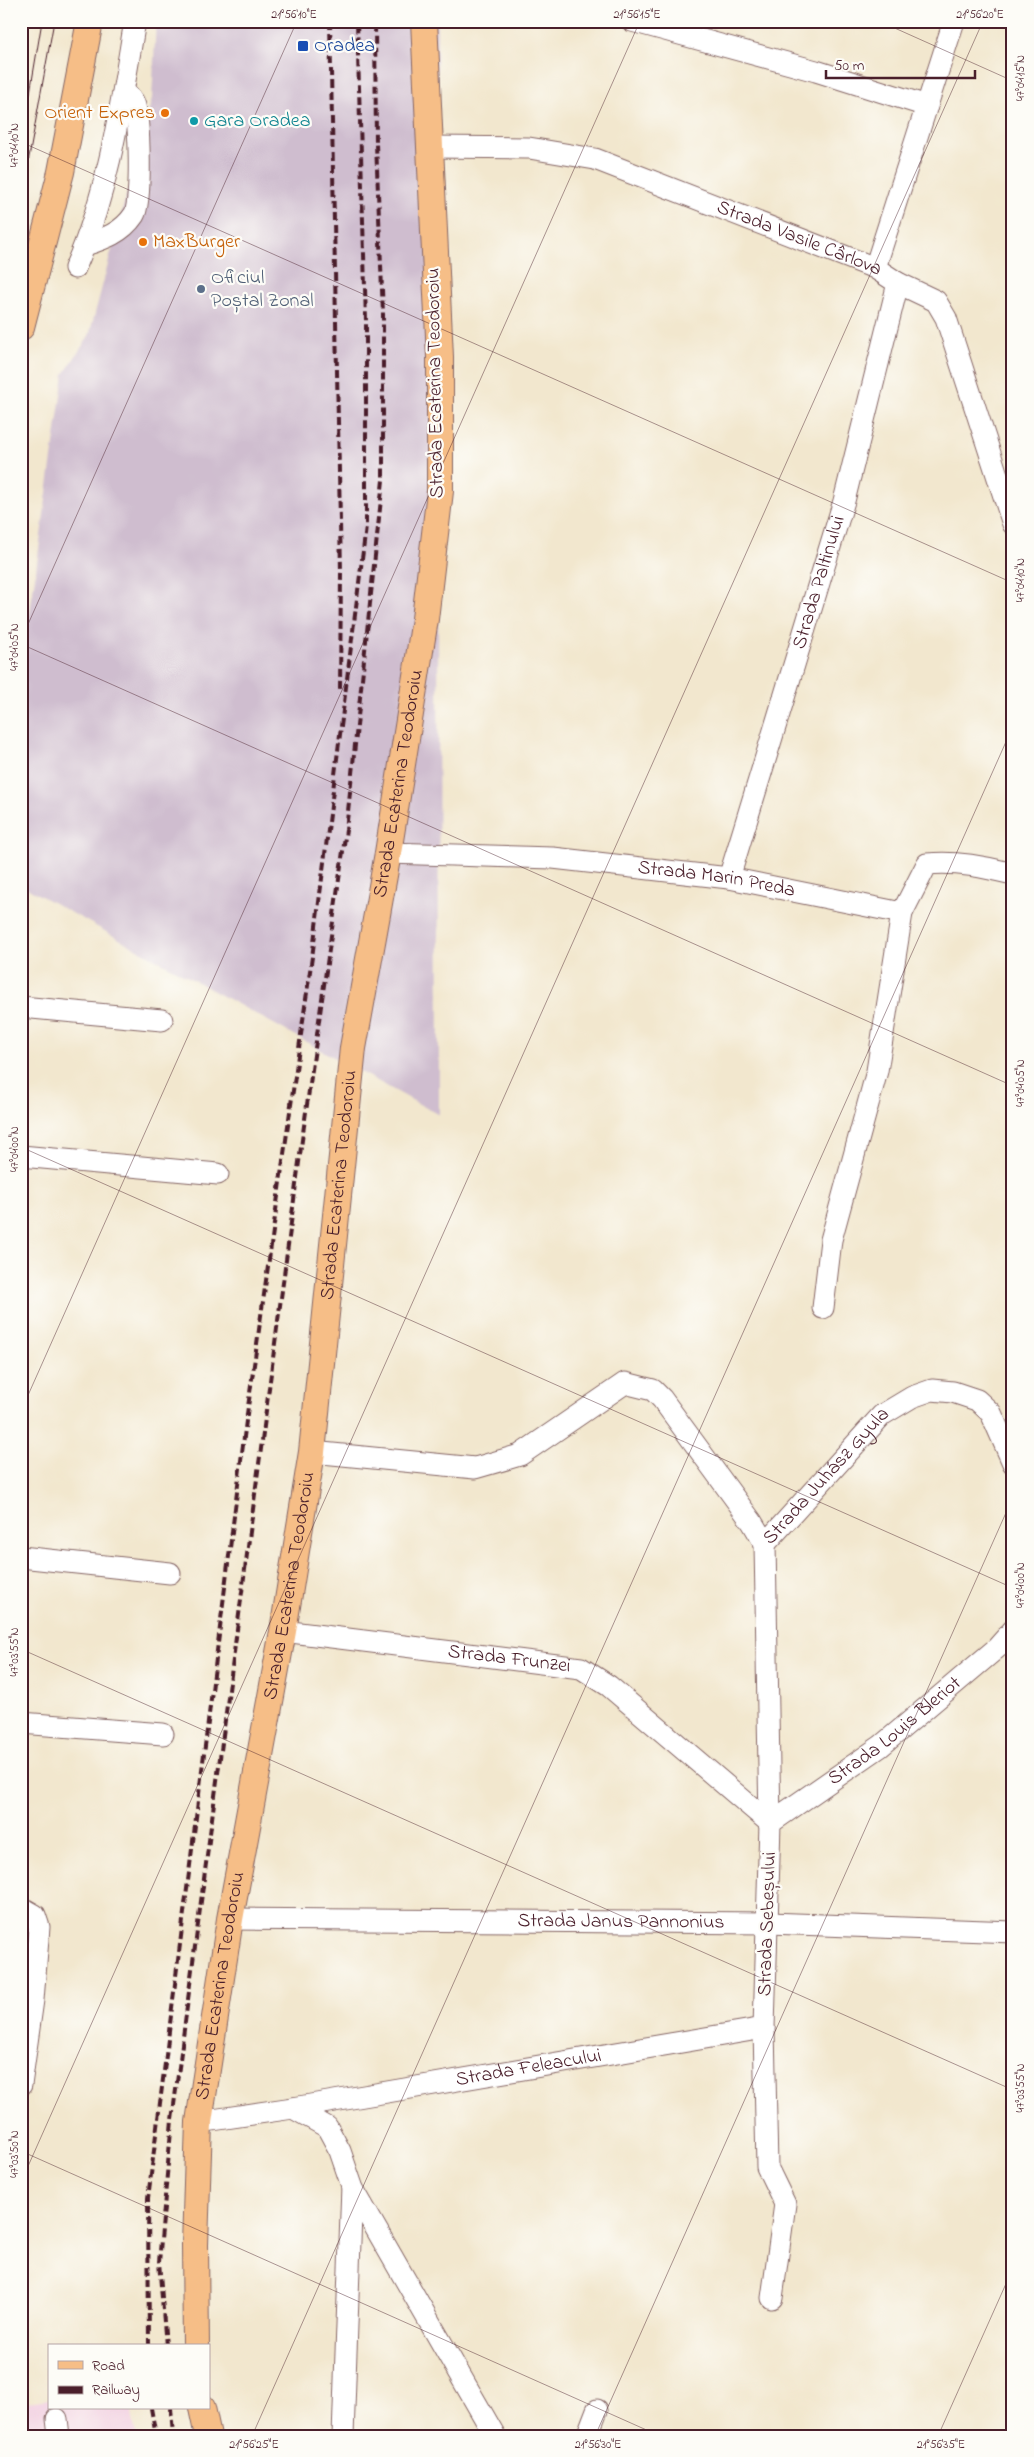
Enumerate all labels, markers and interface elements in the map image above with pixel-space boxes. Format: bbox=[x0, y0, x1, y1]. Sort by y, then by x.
text: 21°56'10"E bbox=[271, 6, 317, 24]
text: 21°56'15"E bbox=[613, 6, 661, 24]
text: 21°56'20"E bbox=[956, 6, 1004, 24]
place label: Oradea bbox=[314, 32, 375, 61]
marker: Oradea bbox=[296, 39, 310, 53]
scale bar bbox=[826, 48, 975, 80]
text: 50 m bbox=[834, 55, 865, 77]
text: 47°04'15"N bbox=[1012, 55, 1030, 101]
place label: Orient Expres bbox=[44, 99, 155, 128]
marker: Orient Expres bbox=[159, 107, 171, 119]
place label: Gara Oradea bbox=[204, 107, 310, 136]
marker: Gara Oradea bbox=[188, 115, 200, 127]
text: 47°04'10"N bbox=[6, 123, 24, 167]
street label: Strada Vasile Cârlova bbox=[712, 193, 888, 284]
place label: MaxBurger bbox=[153, 228, 241, 258]
marker: MaxBurger bbox=[137, 236, 149, 248]
place label: Oficiul Poștal Zonal bbox=[211, 264, 314, 316]
street label: Strada Ecaterina Teodoroiu bbox=[419, 267, 453, 499]
marker: Oficiul Poștal Zonal bbox=[195, 283, 207, 295]
street label: Strada Paltinului bbox=[785, 512, 853, 653]
text: 47°04'10"N bbox=[1012, 558, 1030, 602]
text: 47°04'05"N bbox=[6, 623, 24, 671]
street label: Strada Ecaterina Teodoroiu bbox=[366, 667, 431, 900]
street label: Strada Marin Preda bbox=[636, 853, 798, 906]
text: 47°04'05"N bbox=[1012, 1059, 1030, 1107]
street label: Strada Ecaterina Teodoroiu bbox=[313, 1069, 365, 1301]
text: 47°04'00"N bbox=[6, 1126, 24, 1172]
street label: Strada Juhász Gyula bbox=[756, 1399, 895, 1552]
street label: Strada Ecaterina Teodoroiu bbox=[256, 1470, 323, 1702]
text: 47°04'00"N bbox=[1012, 1562, 1030, 1608]
text: 47°03'55"N bbox=[6, 1627, 24, 1677]
street label: Strada Frunzei bbox=[446, 1637, 572, 1681]
street label: Strada Louis Bleriot bbox=[822, 1669, 968, 1793]
street label: Strada Sebeșului bbox=[751, 1851, 785, 1997]
street label: Strada Ecaterina Teodoroiu bbox=[188, 1869, 253, 2102]
street label: Strada Janus Pannonius bbox=[517, 1907, 725, 1937]
street label: Strada Feleacului bbox=[453, 2041, 604, 2095]
text: 47°03'55"N bbox=[1012, 2063, 1030, 2113]
text: 47°03'50"N bbox=[6, 2130, 24, 2178]
legend bbox=[48, 2344, 210, 2410]
text: Road bbox=[92, 2355, 125, 2377]
text: Railway bbox=[92, 2379, 140, 2402]
text: 21°56'25"E bbox=[229, 2436, 279, 2454]
text: 21°56'30"E bbox=[575, 2436, 621, 2454]
text: 21°56'35"E bbox=[917, 2436, 965, 2454]

